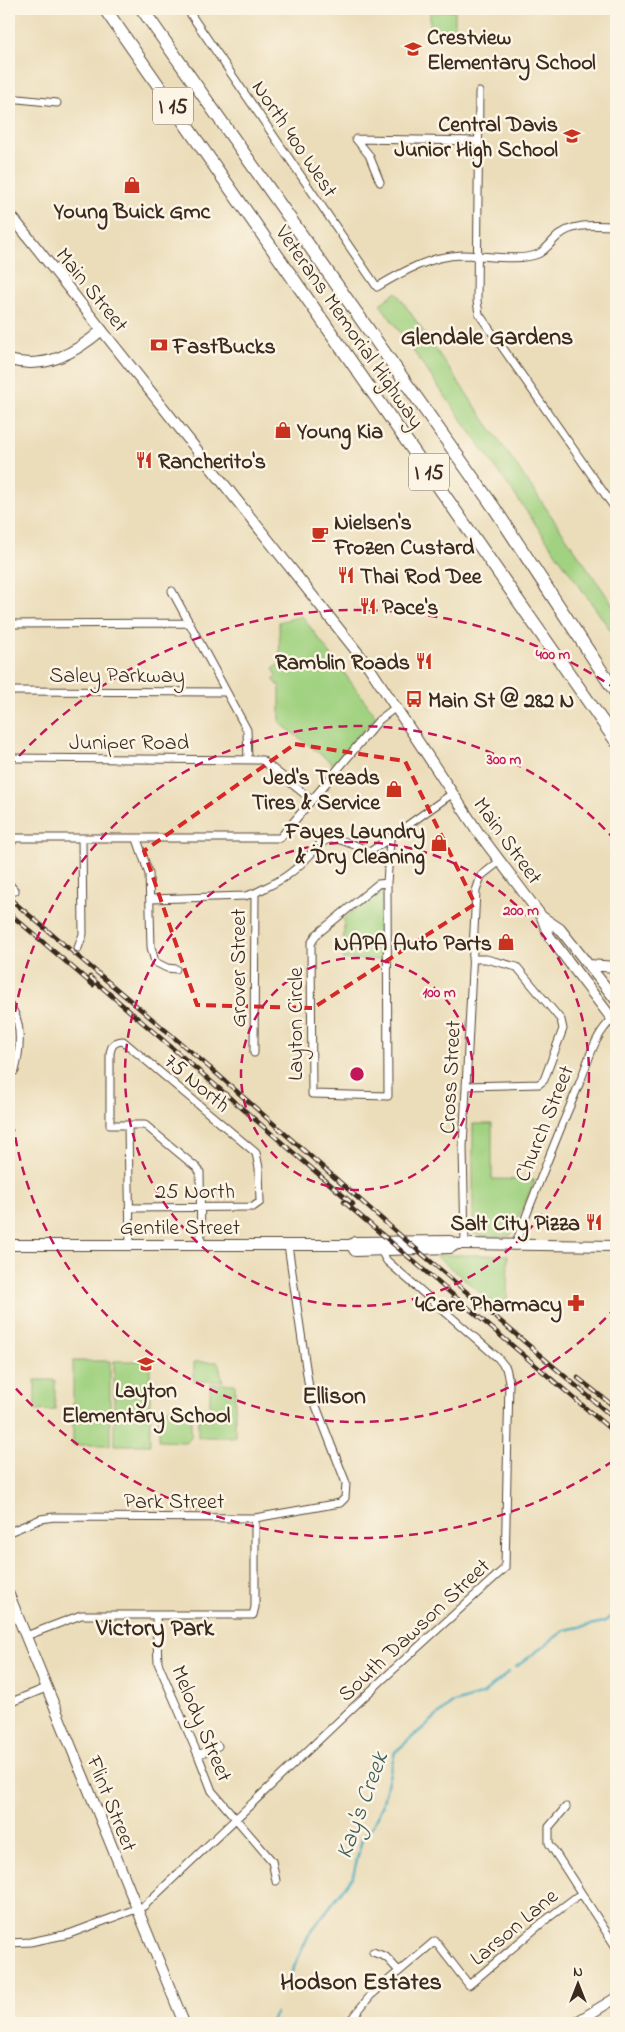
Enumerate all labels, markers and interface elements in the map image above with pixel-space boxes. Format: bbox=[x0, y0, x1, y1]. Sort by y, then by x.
place label: Crestview Elementary School bbox=[427, 23, 596, 81]
school or university icon: Crestview Elementary School bbox=[403, 39, 423, 59]
street label: North 400 West bbox=[242, 75, 345, 205]
road number: I 15 bbox=[153, 88, 193, 124]
place label: Central Davis Junior High School bbox=[394, 110, 558, 168]
school or university icon: Central Davis Junior High School bbox=[562, 126, 582, 146]
shop icon: Young Buick Gmc bbox=[122, 175, 142, 195]
place label: Young Buick Gmc bbox=[53, 197, 211, 230]
street label: Veterans Memorial Highway bbox=[265, 219, 431, 437]
street label: Main Street bbox=[46, 242, 135, 341]
district label: Glendale Gardens bbox=[401, 321, 573, 356]
place label: FastBucks bbox=[172, 332, 276, 364]
bank icon: FastBucks bbox=[149, 335, 169, 355]
place label: Young Kia bbox=[296, 417, 383, 450]
shop icon: Young Kia bbox=[273, 420, 293, 440]
place label: Rancherito's bbox=[158, 447, 266, 479]
restaurant icon: Rancherito's bbox=[134, 450, 154, 470]
road number: I 15 bbox=[409, 454, 449, 491]
place label: Nielsen's Frozen Custard bbox=[333, 508, 475, 565]
cafe icon: Nielsen's Frozen Custard bbox=[310, 524, 330, 544]
place label: Thai Rod Dee bbox=[360, 562, 483, 594]
restaurant icon: Thai Rod Dee bbox=[336, 565, 356, 585]
place label: Pace's bbox=[382, 593, 438, 625]
restaurant icon: Pace's bbox=[358, 596, 378, 616]
text: 400 m bbox=[535, 644, 571, 666]
place label: Ramblin Roads bbox=[275, 648, 410, 680]
restaurant icon: Ramblin Roads bbox=[414, 651, 434, 671]
street label: Saley Parkway bbox=[49, 661, 185, 694]
place label: Main St @ 282 N bbox=[428, 686, 574, 718]
bus stop icon: Main St @ 282 N bbox=[404, 689, 424, 709]
street label: Juniper Road bbox=[69, 728, 189, 760]
text: 300 m bbox=[486, 749, 522, 771]
place label: Jed's Treads Tires & Service bbox=[252, 763, 381, 820]
shop icon: Jed's Treads Tires & Service bbox=[384, 779, 404, 799]
street label: Main Street bbox=[464, 792, 550, 893]
place label: Fayes Laundry & Dry Cleaning bbox=[284, 817, 425, 875]
shop icon: Fayes Laundry & Dry Cleaning bbox=[429, 833, 449, 853]
text: 200 m bbox=[502, 900, 539, 922]
street label: Grover Street bbox=[224, 908, 256, 1027]
place label: NAPA Auto Parts bbox=[334, 929, 492, 961]
shop icon: NAPA Auto Parts bbox=[496, 932, 516, 952]
street label: Layton Circle bbox=[281, 967, 314, 1081]
text: 100 m bbox=[422, 982, 456, 1004]
street label: Cross Street bbox=[433, 1019, 471, 1135]
street label: 75 North bbox=[156, 1047, 236, 1122]
street label: Church Street bbox=[508, 1061, 584, 1187]
centre of rings bbox=[348, 1065, 366, 1083]
street label: 25 North bbox=[155, 1177, 235, 1209]
place label: Salt City Pizza bbox=[451, 1209, 580, 1242]
restaurant icon: Salt City Pizza bbox=[584, 1212, 604, 1232]
street label: Gentile Street bbox=[120, 1213, 241, 1245]
place label: 4Care Pharmacy bbox=[415, 1290, 562, 1323]
pharmacy icon: 4Care Pharmacy bbox=[566, 1293, 586, 1313]
school or university icon: Layton Elementary School bbox=[136, 1354, 156, 1374]
place label: Layton Elementary School bbox=[62, 1376, 231, 1434]
district label: Ellison bbox=[302, 1380, 366, 1415]
street label: Park Street bbox=[124, 1487, 225, 1519]
street label: South Dawson Street bbox=[332, 1551, 499, 1711]
district label: Victory Park bbox=[95, 1612, 215, 1648]
street label: Melody Street bbox=[160, 1661, 239, 1788]
water label: Kay's Creek bbox=[328, 1746, 399, 1864]
street label: Flint Street bbox=[76, 1750, 144, 1858]
street label: Larson Lane bbox=[464, 1882, 566, 1975]
north arrow bbox=[552, 1960, 602, 2010]
text: N bbox=[573, 1962, 583, 1983]
district label: Hodson Estates bbox=[280, 1966, 442, 2001]

